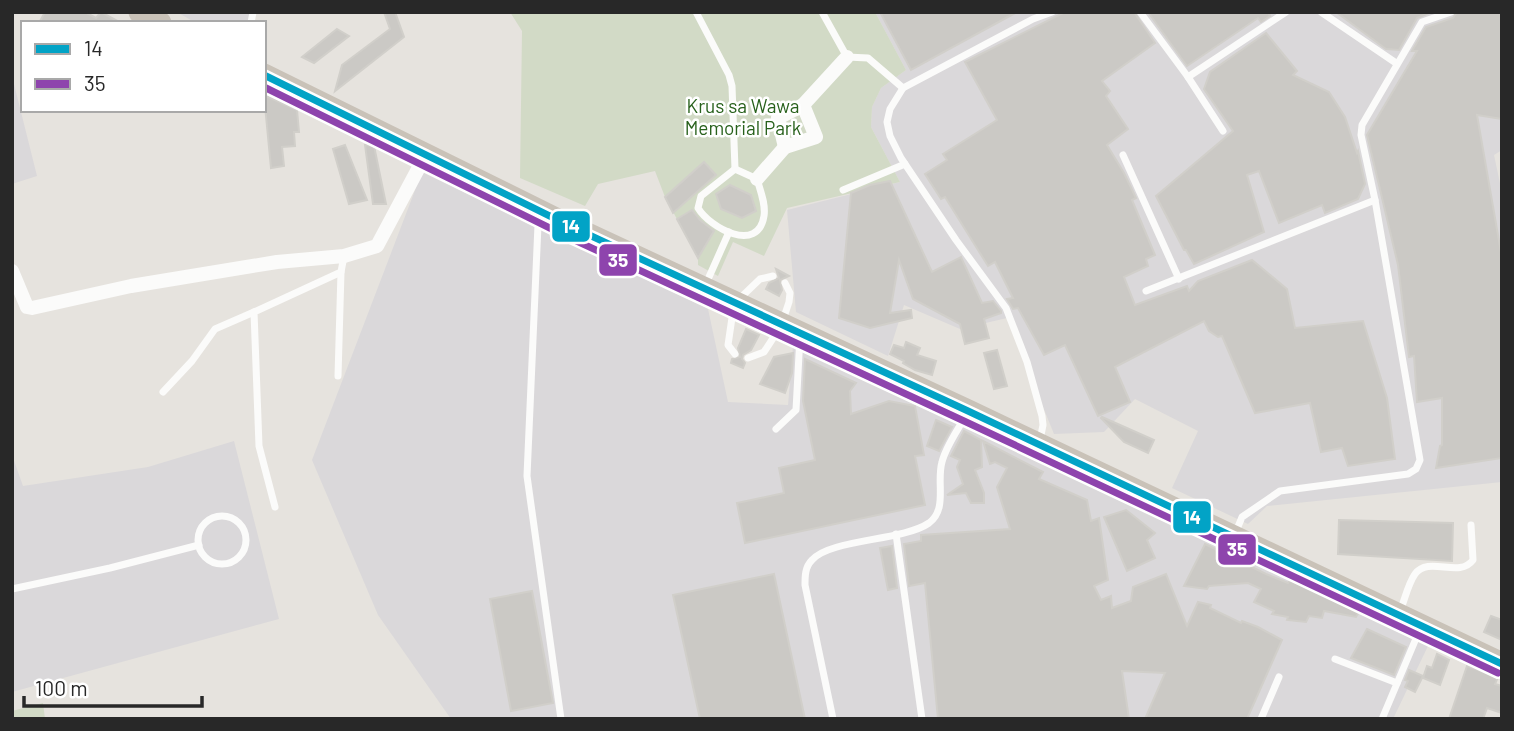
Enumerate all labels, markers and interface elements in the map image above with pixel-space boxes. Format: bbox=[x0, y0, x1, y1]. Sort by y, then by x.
legend bbox=[21, 21, 266, 112]
text: 14 bbox=[84, 35, 103, 60]
text: 35 bbox=[84, 70, 106, 95]
park label: Krus sa Wawa Memorial Park bbox=[685, 94, 801, 139]
line badge: 14 bbox=[551, 210, 591, 243]
text: 14 bbox=[562, 214, 580, 237]
line badge: 35 bbox=[598, 243, 638, 277]
text: 35 bbox=[608, 248, 628, 271]
line badge: 14 bbox=[1172, 500, 1212, 534]
text: 14 bbox=[1183, 505, 1201, 528]
line badge: 35 bbox=[1217, 533, 1257, 566]
text: 35 bbox=[1227, 537, 1247, 560]
scale bar bbox=[24, 664, 203, 708]
text: 100 m bbox=[35, 675, 88, 700]

